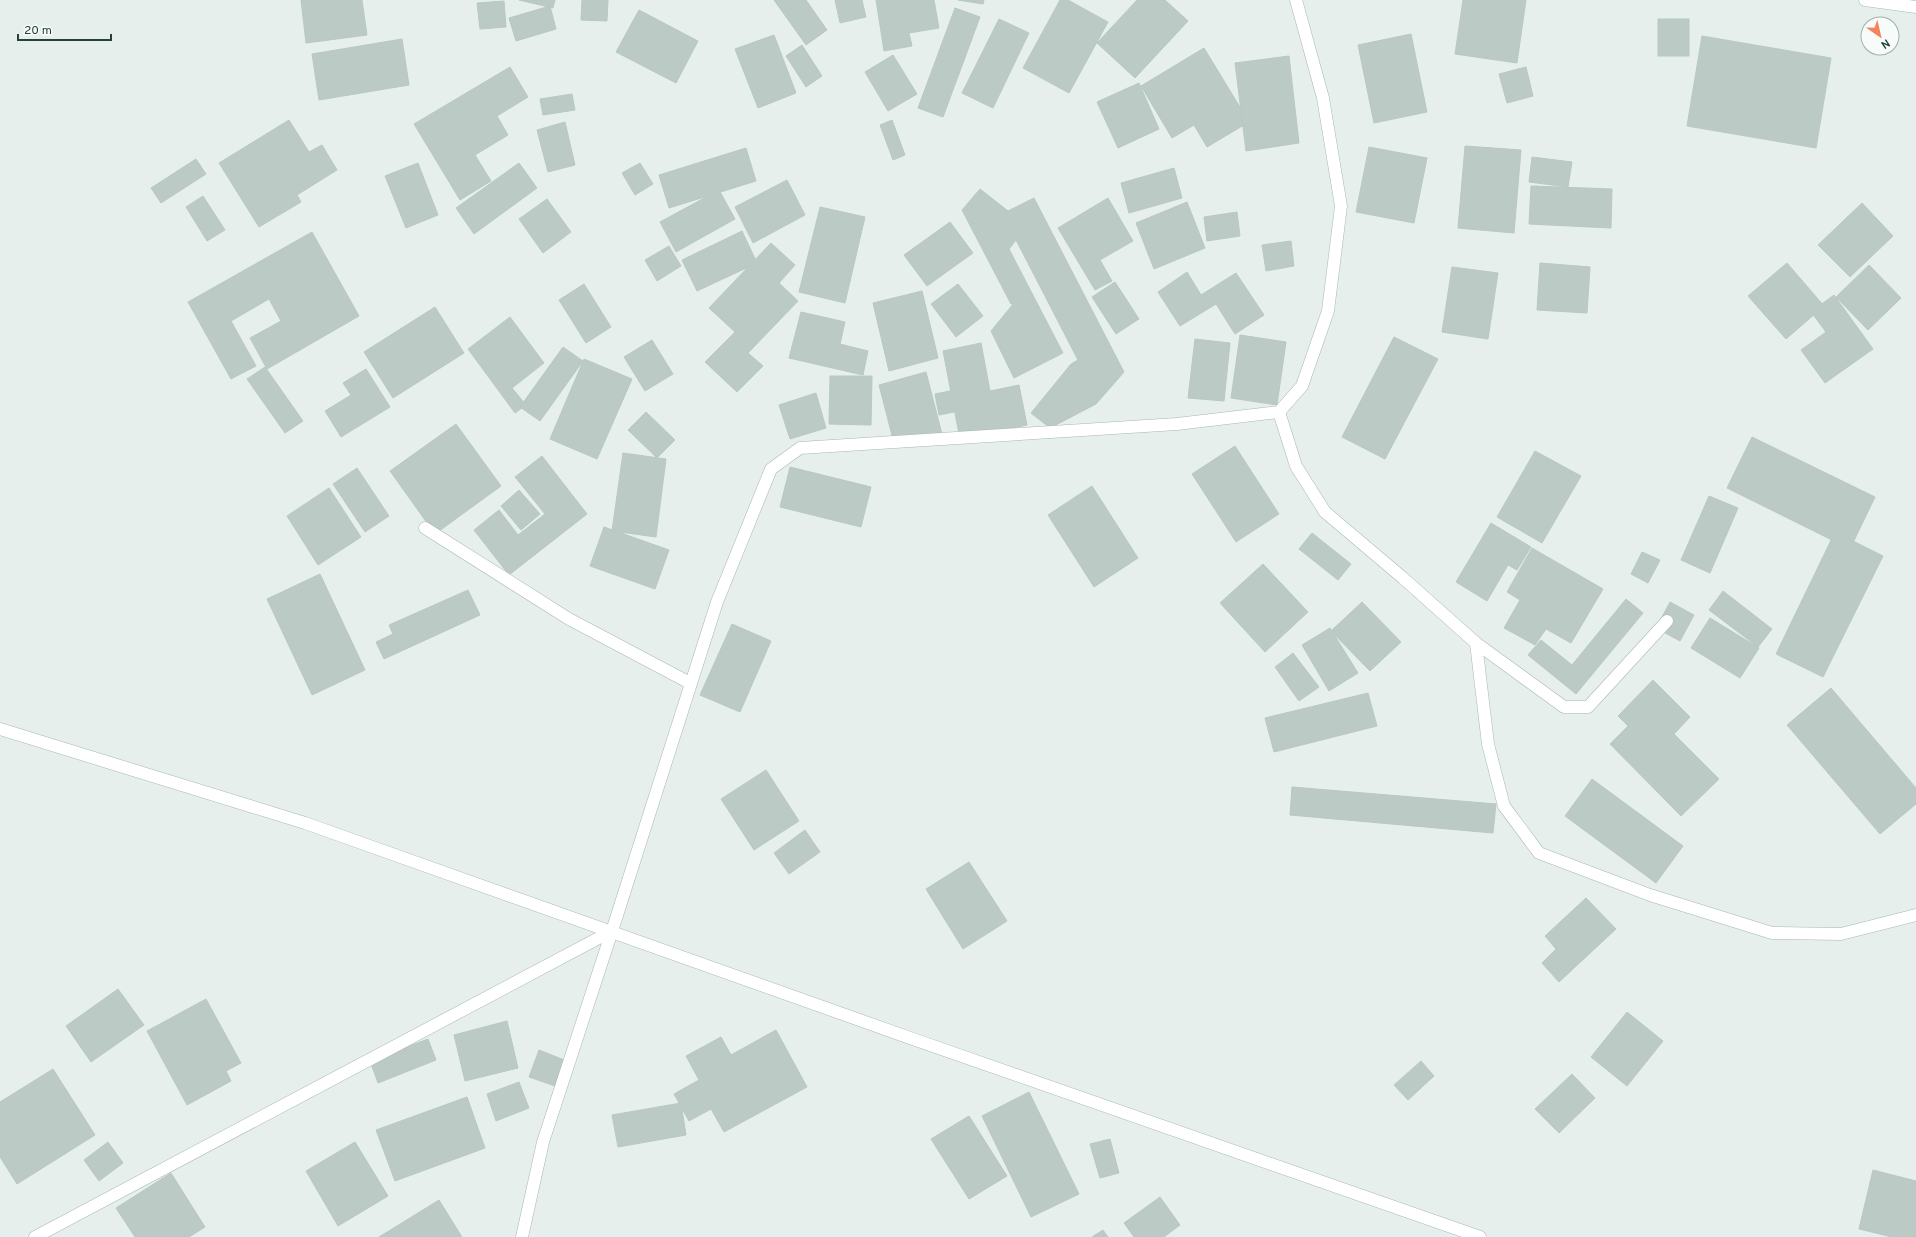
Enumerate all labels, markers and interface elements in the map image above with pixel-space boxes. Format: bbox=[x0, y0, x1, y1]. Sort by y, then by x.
scale bar bbox=[18, 16, 111, 42]
north arrow bbox=[1860, 16, 1900, 56]
text: 20 m bbox=[24, 23, 52, 39]
text: N bbox=[1878, 35, 1892, 51]

